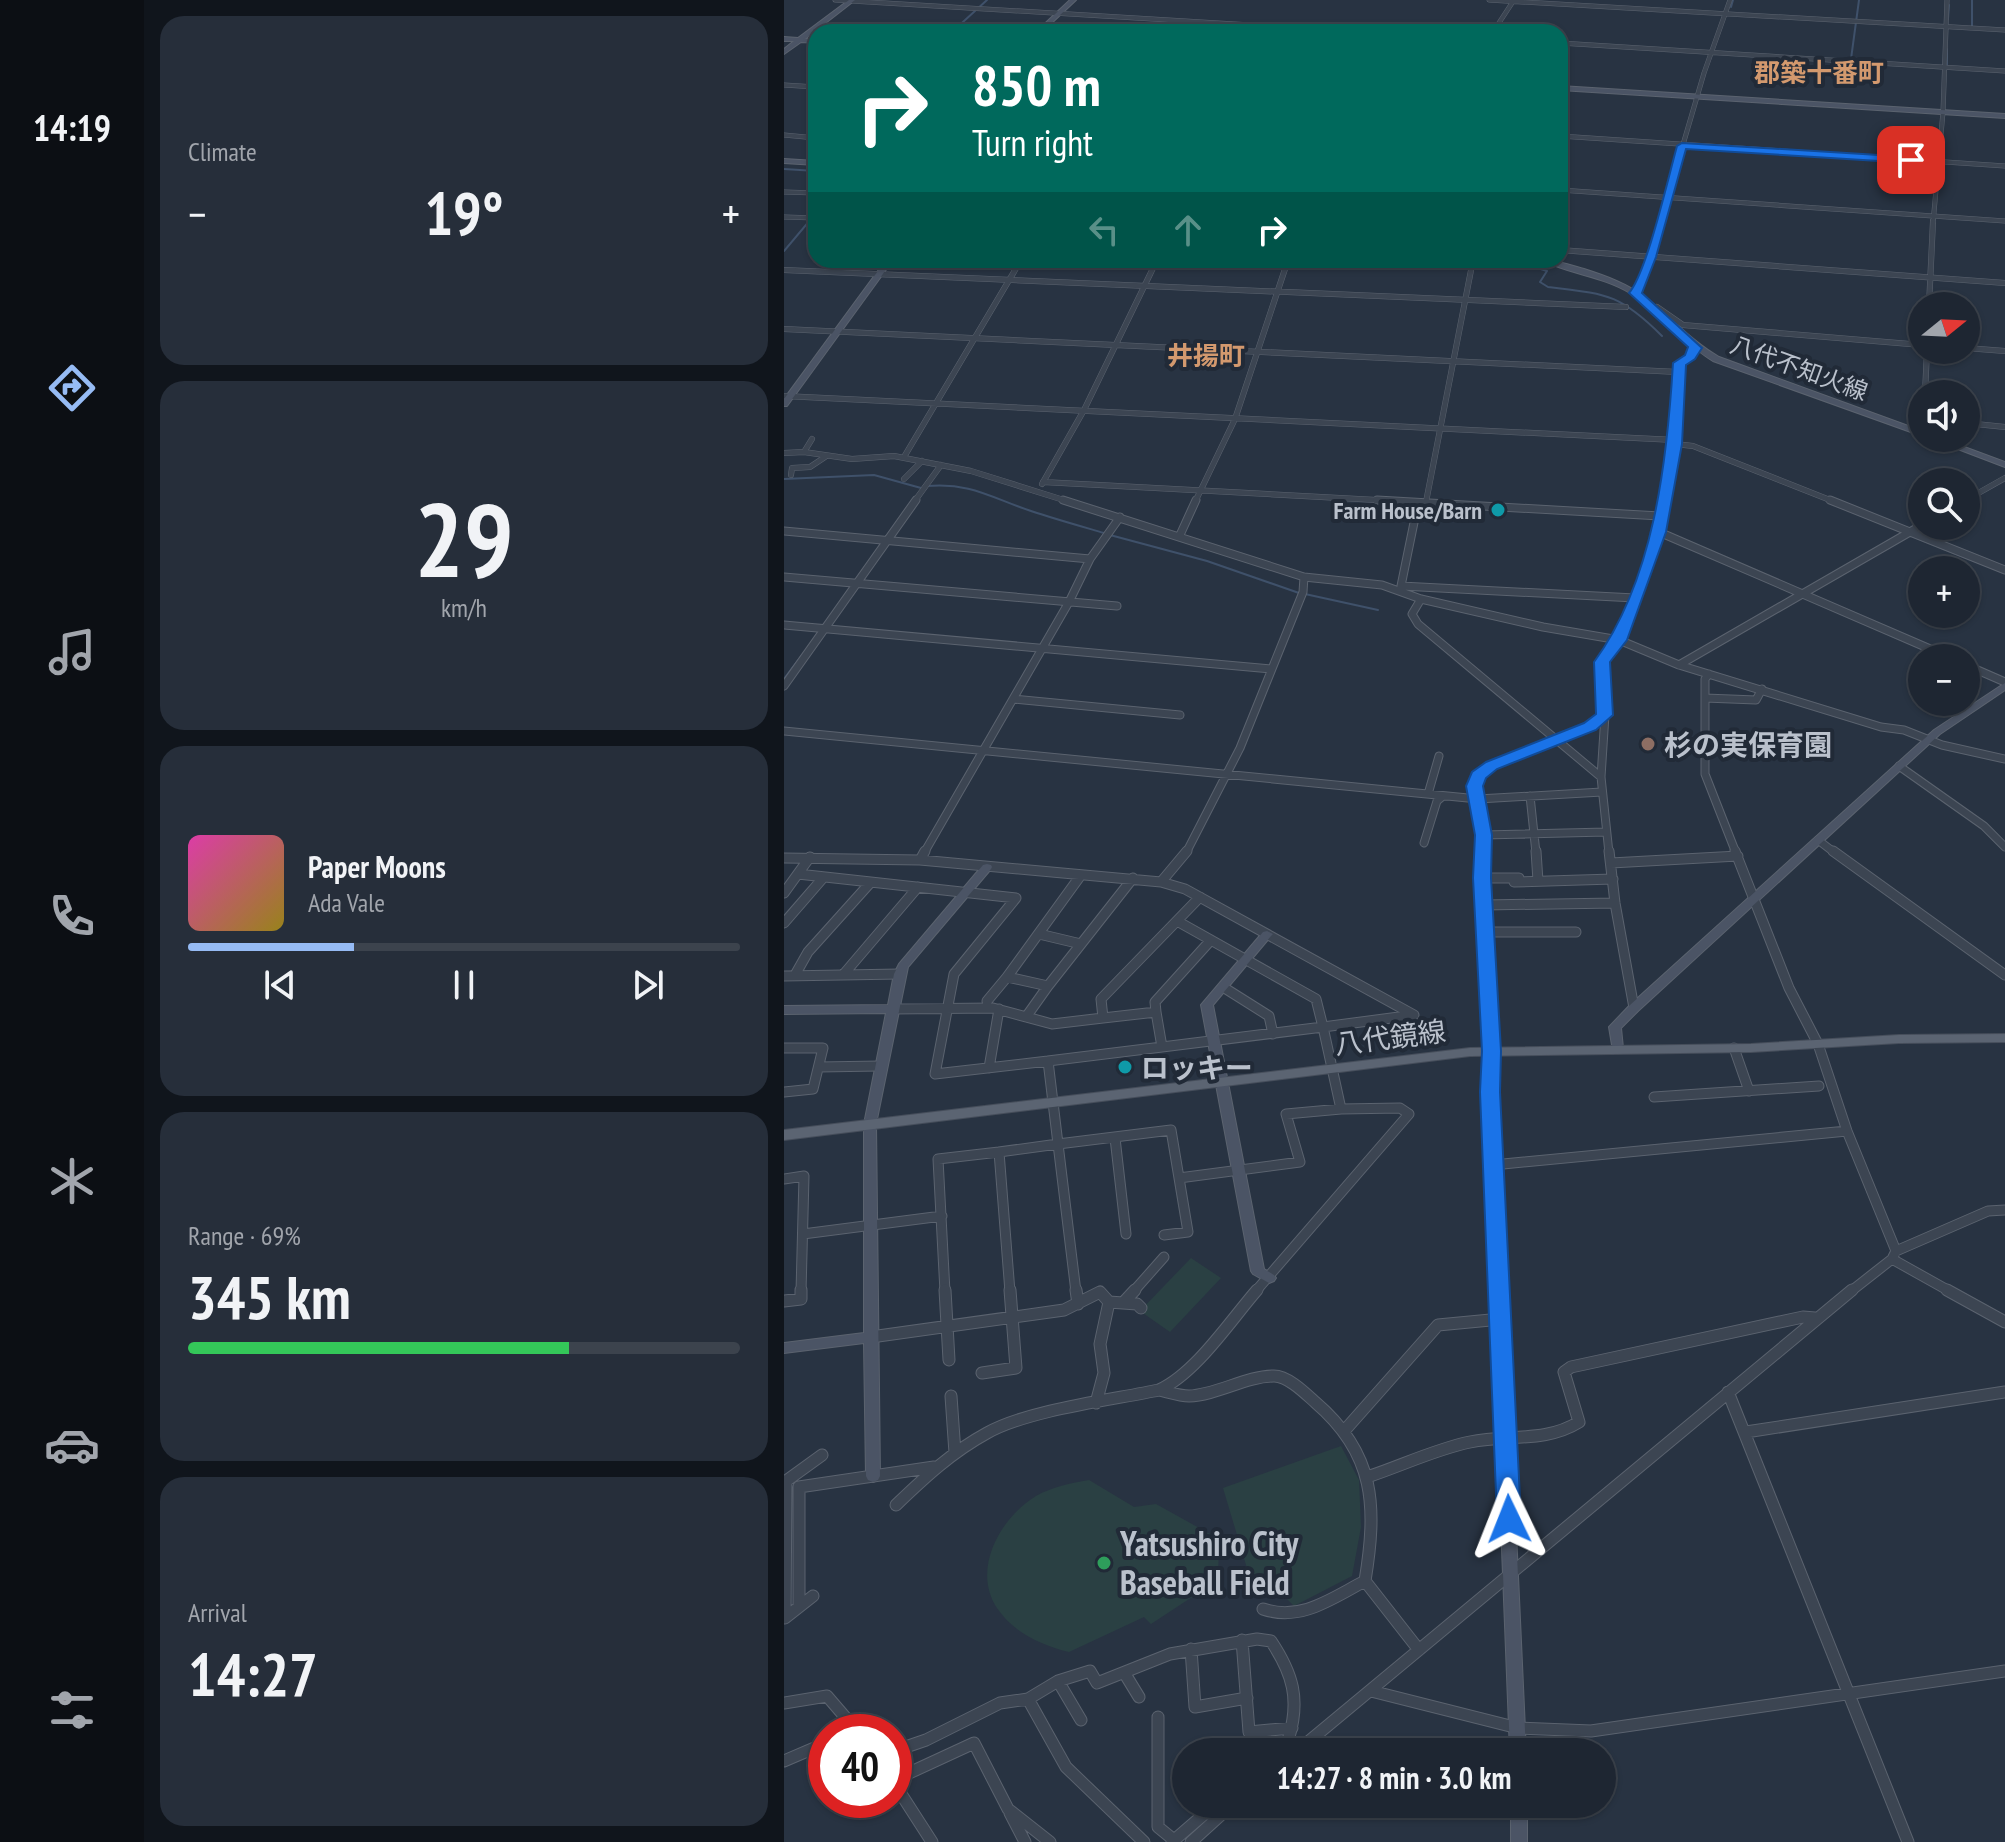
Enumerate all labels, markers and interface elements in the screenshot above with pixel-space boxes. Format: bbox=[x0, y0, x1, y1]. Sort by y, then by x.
text: 850 m bbox=[972, 49, 1101, 121]
icon: right bbox=[840, 56, 944, 160]
district label: 郡築十番町 bbox=[1754, 56, 1884, 89]
text: 14:19 bbox=[33, 104, 111, 151]
text: Turn right bbox=[972, 119, 1093, 166]
pin bbox=[1877, 126, 1945, 194]
text: Climate bbox=[188, 135, 257, 168]
icon: arrive bbox=[1889, 138, 1933, 182]
text: 19° bbox=[424, 174, 504, 252]
text: − bbox=[188, 185, 206, 242]
text: + bbox=[722, 185, 740, 242]
icon: left bbox=[1082, 208, 1126, 252]
icon: ahead bbox=[1166, 208, 1210, 252]
icon: right bbox=[1250, 208, 1294, 252]
north arrow bbox=[1908, 292, 1980, 364]
map controls bbox=[1908, 292, 1980, 716]
street label: 八代不知火線 bbox=[1726, 329, 1872, 407]
district label: 井揚町 bbox=[1167, 339, 1245, 372]
icon: directions bbox=[44, 360, 100, 416]
button: sound bbox=[1908, 380, 1980, 452]
button: search bbox=[1908, 468, 1980, 540]
text: 29 bbox=[414, 471, 514, 606]
place label: Farm House/Barn bbox=[1333, 495, 1482, 526]
marker: Farm House/Barn bbox=[1489, 501, 1507, 519]
button: + bbox=[1908, 556, 1980, 628]
text: km/h bbox=[441, 591, 487, 624]
icon: music bbox=[44, 624, 100, 680]
button: − bbox=[1908, 644, 1980, 716]
place label: 杉の実保育園 bbox=[1664, 726, 1832, 763]
marker: 杉の実保育園 bbox=[1639, 735, 1657, 753]
text: Paper Moons bbox=[308, 847, 446, 886]
text: Ada Vale bbox=[308, 886, 385, 919]
icon: phone bbox=[44, 888, 100, 944]
icon: previous bbox=[258, 963, 302, 1007]
icon: pause bbox=[442, 963, 486, 1007]
icon: next bbox=[626, 963, 670, 1007]
street label: 八代鏡線 bbox=[1332, 1012, 1448, 1062]
place label: ロッキー bbox=[1141, 1049, 1253, 1086]
marker: ロッキー bbox=[1116, 1058, 1134, 1076]
icon: climate bbox=[44, 1153, 100, 1209]
text: Range · 69% bbox=[188, 1219, 301, 1252]
text: 345 km bbox=[188, 1258, 351, 1336]
icon: car bbox=[44, 1417, 100, 1473]
position arrow bbox=[1467, 1477, 1551, 1561]
place label: Yatsushiro City Baseball Field bbox=[1119, 1521, 1299, 1604]
marker: Yatsushiro City Baseball Field bbox=[1095, 1554, 1113, 1572]
text: Arrival bbox=[188, 1596, 247, 1629]
text: 14:27 bbox=[188, 1635, 318, 1713]
icon: filters bbox=[44, 1682, 100, 1738]
speed limit sign: 40 bbox=[808, 1714, 912, 1818]
text: 14:27 · 8 min · 3.0 km bbox=[1277, 1758, 1511, 1797]

